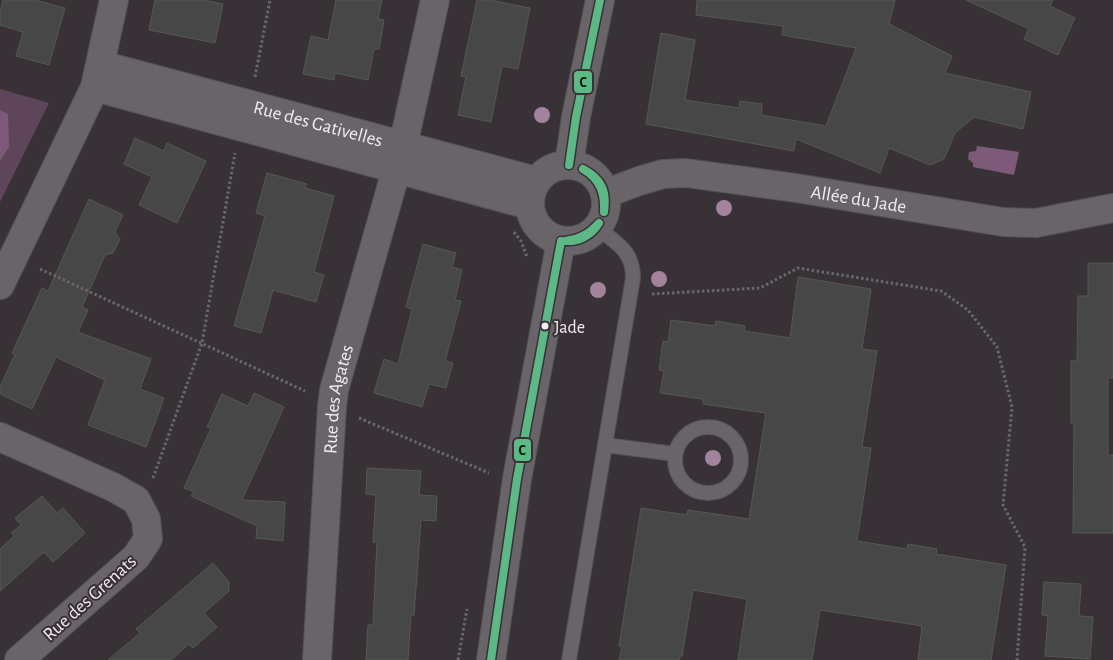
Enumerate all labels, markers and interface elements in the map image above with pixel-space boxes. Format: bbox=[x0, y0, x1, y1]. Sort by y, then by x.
line badge: C bbox=[573, 70, 593, 94]
text: C bbox=[579, 76, 587, 90]
street label: Rue des Gativelles bbox=[251, 98, 385, 151]
street label: Allée du Jade bbox=[809, 183, 908, 217]
place label: Jade bbox=[554, 319, 585, 337]
marker: Jade bbox=[540, 321, 550, 331]
street label: Rue des Agates bbox=[321, 343, 357, 454]
line badge: C bbox=[513, 438, 532, 462]
text: C bbox=[518, 444, 526, 458]
street label: Rue des Grenats bbox=[40, 552, 140, 645]

